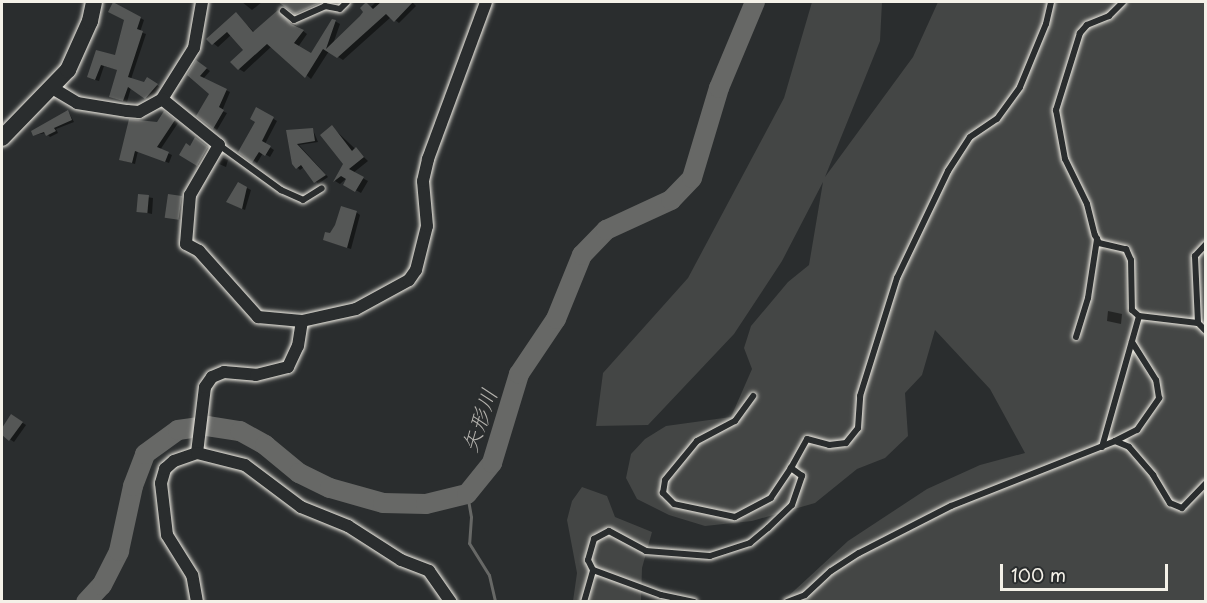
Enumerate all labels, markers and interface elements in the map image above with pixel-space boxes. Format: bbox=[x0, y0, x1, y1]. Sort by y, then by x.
water label: 矢形川 bbox=[455, 385, 501, 455]
scale bar bbox=[1003, 552, 1171, 590]
text: 100 m bbox=[1011, 561, 1066, 588]

